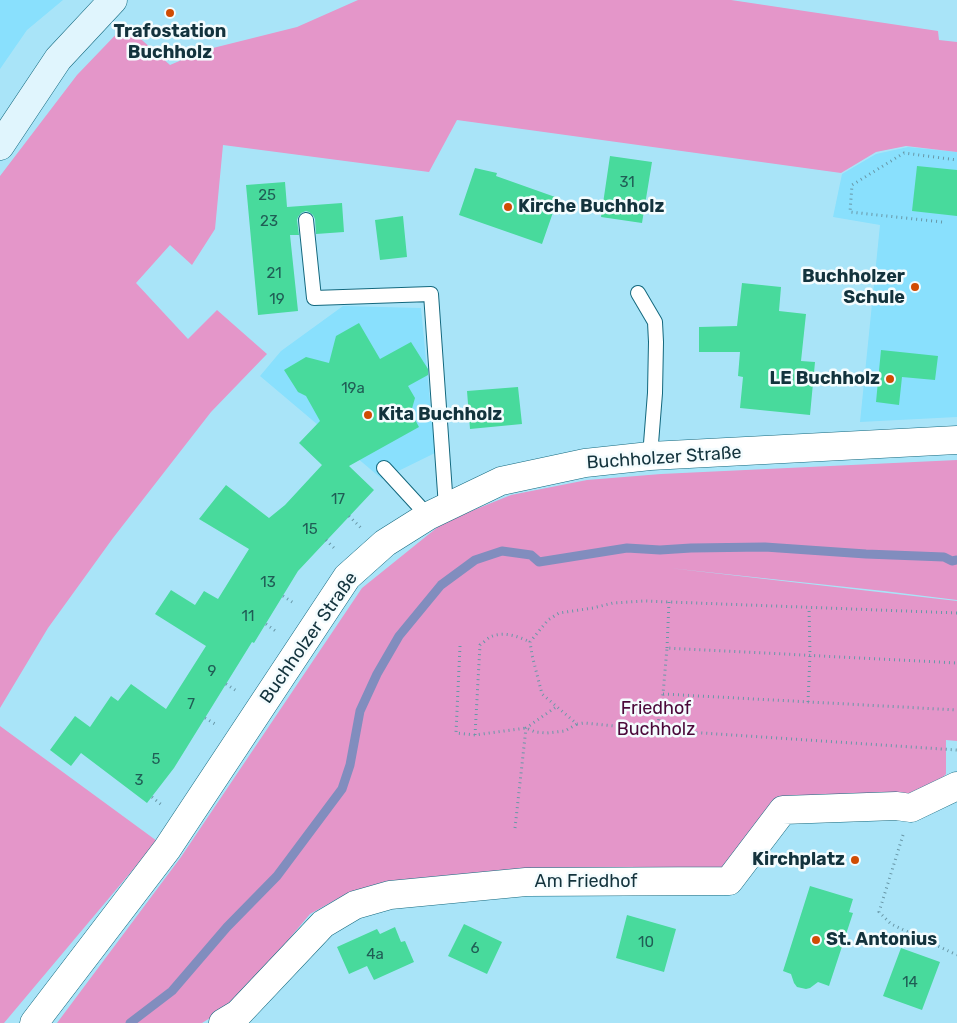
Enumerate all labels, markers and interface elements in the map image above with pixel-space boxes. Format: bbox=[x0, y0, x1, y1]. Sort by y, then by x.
marker: Trafostation Buchholz bbox=[164, 7, 176, 19]
place label: Trafostation Buchholz bbox=[114, 21, 226, 64]
house number: 31 bbox=[619, 174, 635, 192]
house number: 25 bbox=[258, 187, 276, 205]
place label: Kirche Buchholz bbox=[518, 196, 664, 218]
marker: Kirche Buchholz bbox=[502, 201, 514, 213]
house number: 23 bbox=[260, 213, 278, 231]
house number: 21 bbox=[266, 265, 282, 283]
place label: Buchholzer Schule bbox=[802, 266, 905, 308]
marker: Buchholzer Schule bbox=[909, 281, 921, 293]
house number: 19 bbox=[269, 291, 285, 309]
place label: LE Buchholz bbox=[770, 368, 880, 390]
marker: LE Buchholz bbox=[884, 373, 896, 385]
house number: 19a bbox=[341, 380, 365, 398]
place label: Kita Buchholz bbox=[378, 404, 502, 426]
marker: Kita Buchholz bbox=[362, 409, 374, 421]
street label: Buchholzer Straße bbox=[586, 442, 742, 474]
house number: 17 bbox=[331, 491, 345, 509]
house number: 15 bbox=[302, 521, 318, 539]
street label: Buchholzer Straße bbox=[256, 568, 362, 708]
house number: 13 bbox=[260, 574, 276, 592]
house number: 11 bbox=[242, 608, 254, 626]
house number: 9 bbox=[208, 663, 216, 681]
house number: 7 bbox=[187, 696, 195, 714]
park label: Friedhof Buchholz bbox=[617, 698, 695, 741]
house number: 5 bbox=[152, 751, 160, 769]
house number: 3 bbox=[134, 772, 144, 790]
place label: Kirchplatz bbox=[752, 849, 845, 871]
marker: Kirchplatz bbox=[849, 854, 861, 866]
street label: Am Friedhof bbox=[535, 871, 637, 893]
place label: St. Antonius bbox=[826, 929, 937, 951]
house number: 10 bbox=[638, 934, 654, 952]
marker: St. Antonius bbox=[810, 934, 822, 946]
house number: 6 bbox=[470, 940, 480, 958]
house number: 4a bbox=[366, 946, 384, 964]
house number: 14 bbox=[902, 974, 918, 992]

